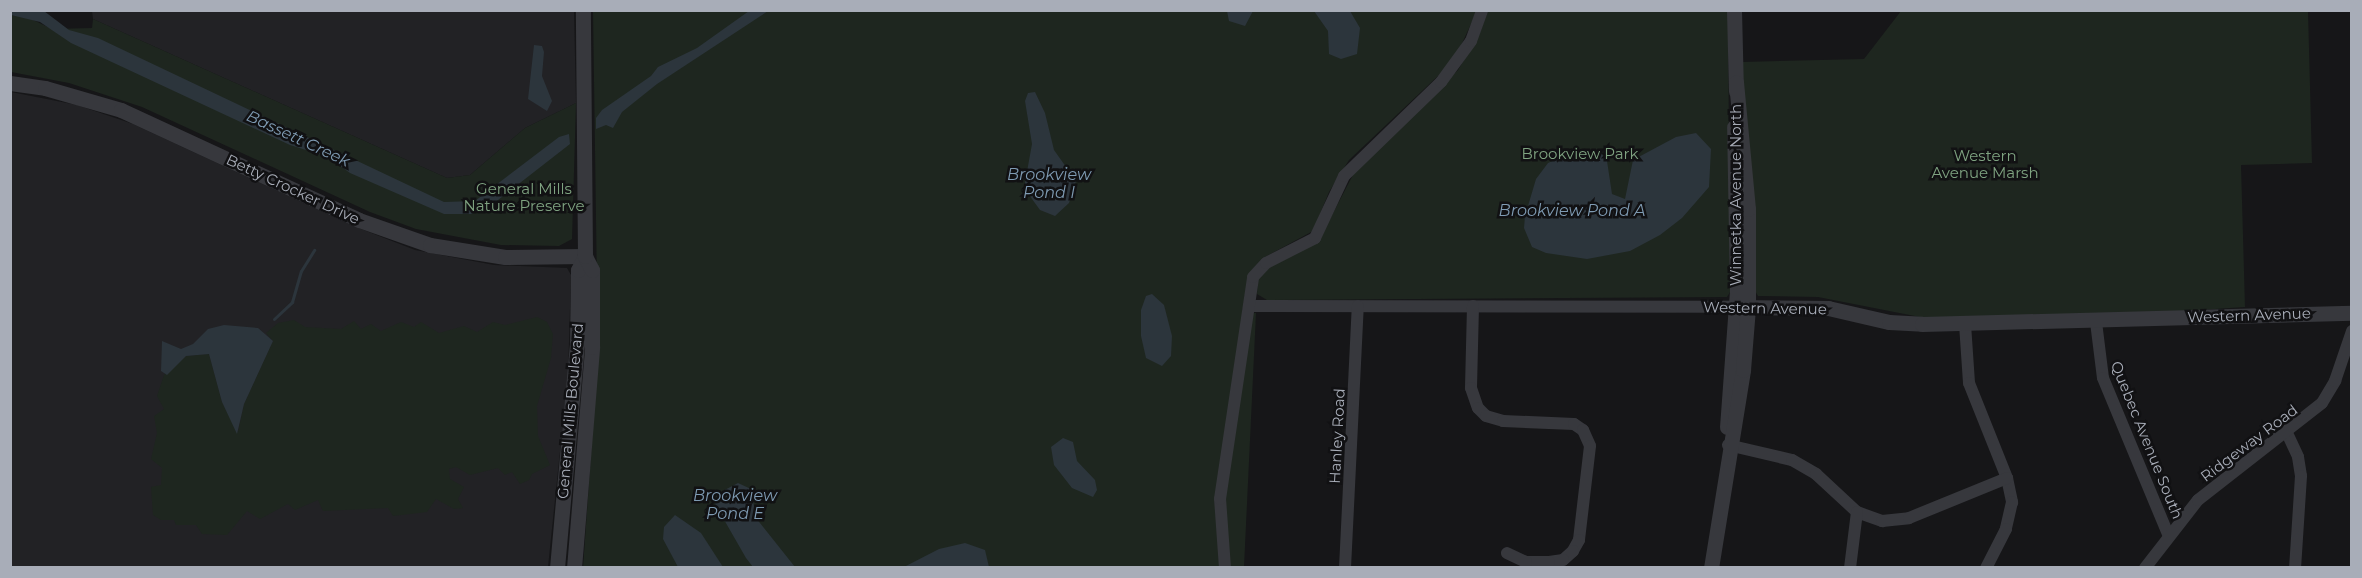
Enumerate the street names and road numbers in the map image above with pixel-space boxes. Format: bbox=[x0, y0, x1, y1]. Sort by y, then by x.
street label: Winnetka Avenue North bbox=[1727, 104, 1745, 286]
street label: Betty Crocker Drive bbox=[223, 150, 363, 228]
street label: Western Avenue bbox=[1703, 298, 1827, 318]
street label: Western Avenue bbox=[2187, 304, 2311, 326]
street label: General Mills Boulevard bbox=[553, 322, 587, 500]
street label: Quebec Avenue South bbox=[2107, 358, 2187, 522]
street label: Hanley Road bbox=[1326, 388, 1348, 484]
street label: Ridgeway Road bbox=[2197, 401, 2301, 485]

